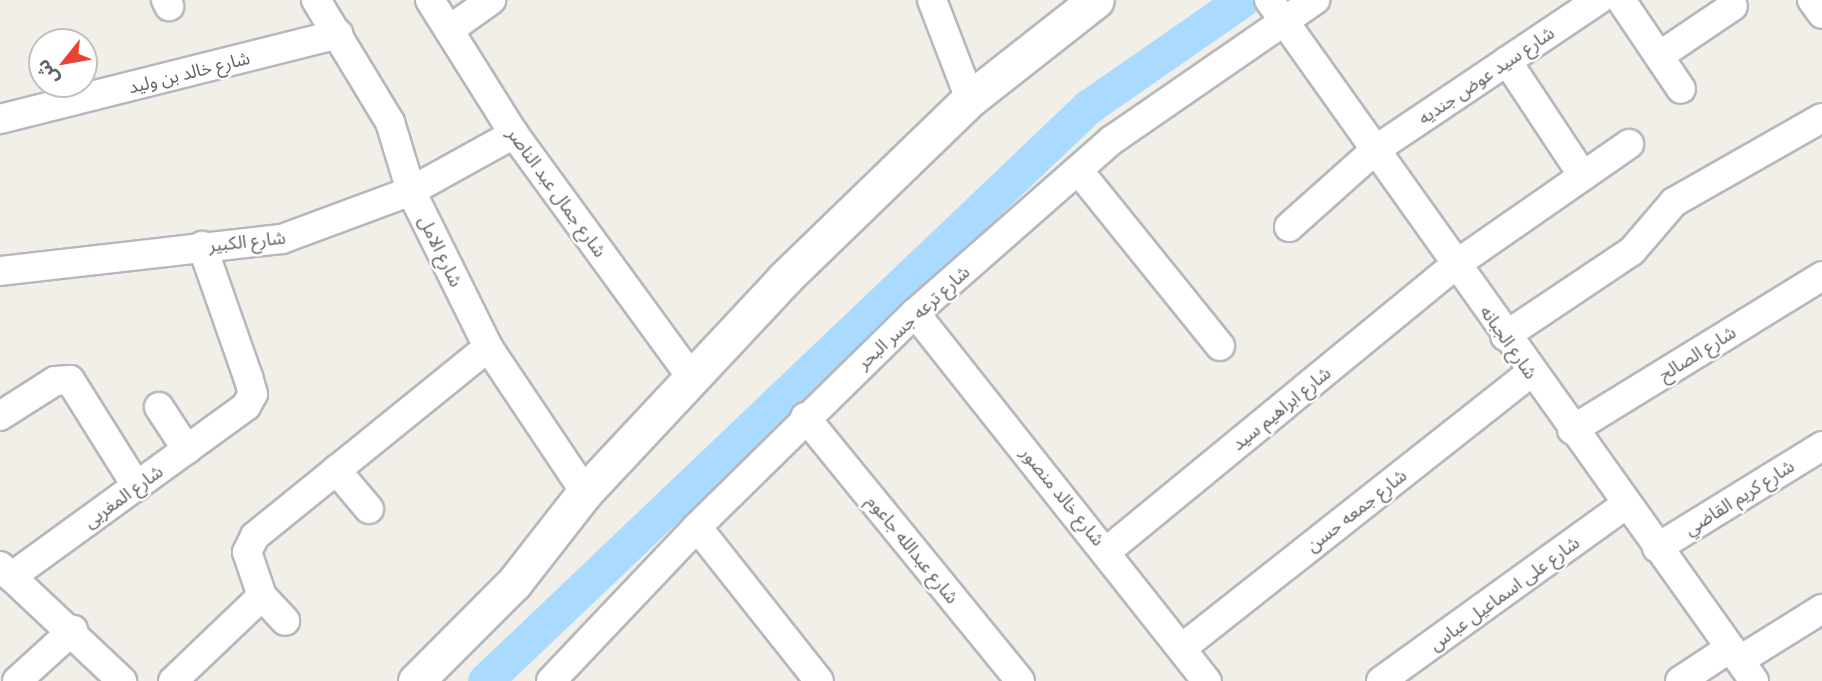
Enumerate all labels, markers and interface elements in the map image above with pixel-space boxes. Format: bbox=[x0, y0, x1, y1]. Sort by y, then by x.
street label: شارع سيد عوض جنديه bbox=[1414, 21, 1558, 129]
north arrow bbox=[28, 28, 98, 98]
street label: شارع خالد بن وليد bbox=[126, 46, 252, 98]
text: ش bbox=[31, 56, 63, 90]
street label: شارع جمال عبد الناصر bbox=[503, 123, 611, 261]
street label: شارع الامل bbox=[415, 212, 467, 290]
street label: شارع الكبير bbox=[207, 226, 287, 256]
street label: شارع ترعه جسر البحر bbox=[852, 261, 974, 373]
street label: شارع الجبانه bbox=[1476, 301, 1542, 383]
street label: شارع الصالح bbox=[1654, 321, 1740, 385]
street label: شارع ابراهيم سيد bbox=[1227, 362, 1335, 454]
street label: شارع خالد منصور bbox=[1016, 442, 1110, 550]
street label: شارع كريم القاضي bbox=[1680, 455, 1798, 539]
street label: شارع المغربى bbox=[79, 460, 167, 532]
street label: شارع جمعه حسن bbox=[1301, 464, 1411, 556]
street label: شارع عبدالله جاعوم bbox=[863, 490, 963, 608]
street label: شارع على اسماعيل عباس bbox=[1425, 531, 1583, 655]

